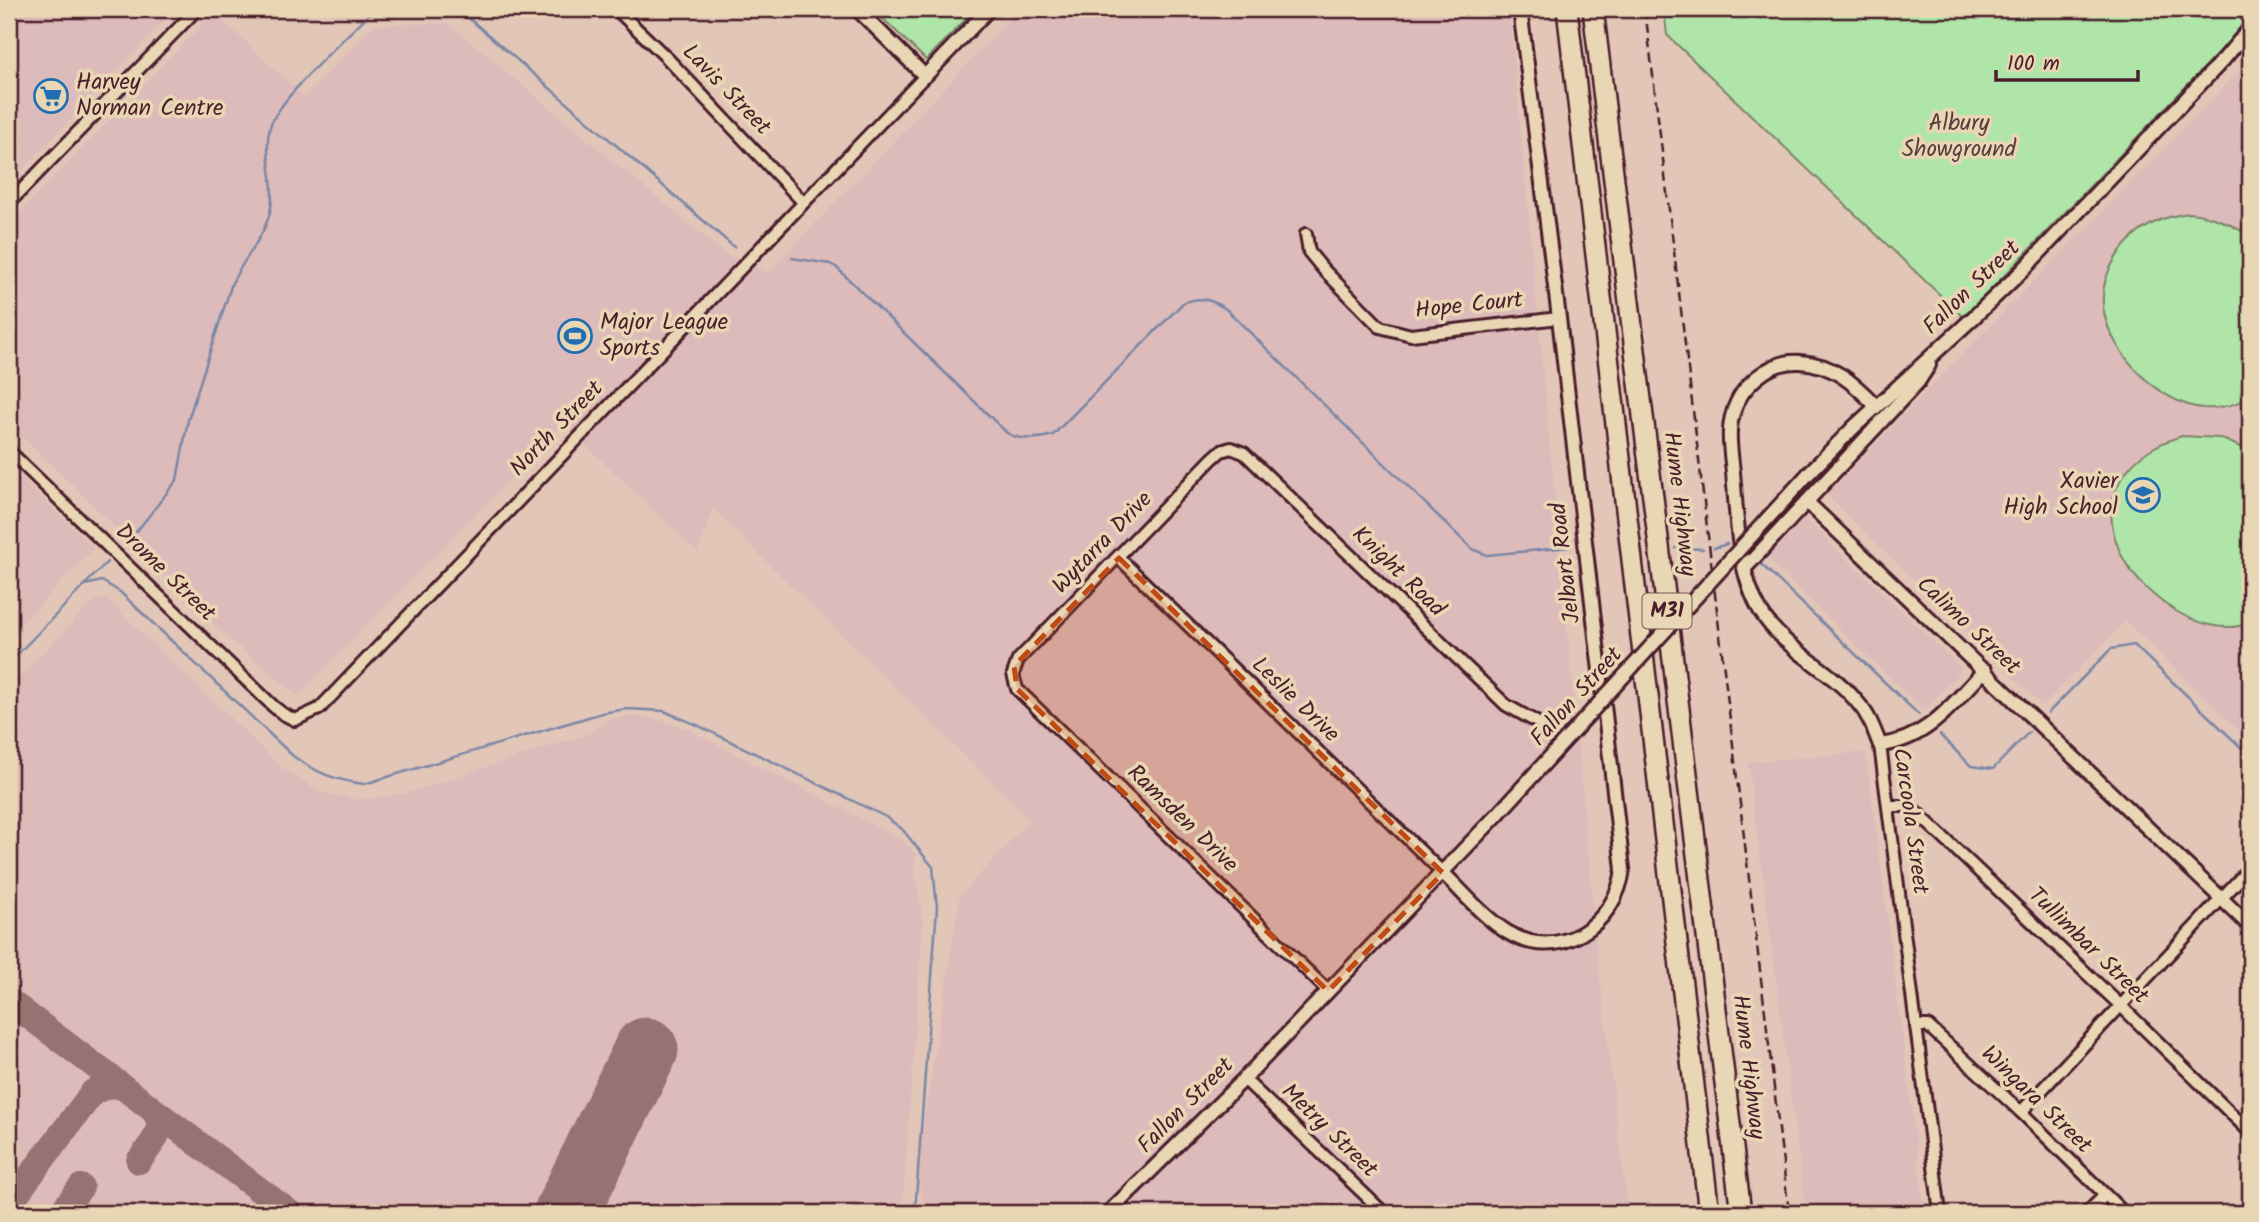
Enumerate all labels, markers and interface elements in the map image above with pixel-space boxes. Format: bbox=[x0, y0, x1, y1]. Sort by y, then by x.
street label: Lavis Street bbox=[673, 36, 780, 145]
scale bar bbox=[1996, 38, 2138, 82]
text: 100 m bbox=[2007, 48, 2060, 81]
place label: Harvey Norman Centre bbox=[76, 65, 223, 127]
supermarket icon: Harvey Norman Centre bbox=[32, 77, 70, 115]
park label: Albury Showground bbox=[1902, 106, 2017, 168]
street label: Fallon Street bbox=[1915, 231, 2030, 344]
street label: Hope Court bbox=[1413, 282, 1526, 330]
place label: Major League Sports bbox=[600, 305, 728, 367]
sports icon: Major League Sports bbox=[556, 317, 594, 355]
street label: North Street bbox=[502, 372, 613, 486]
street label: Hume Highway bbox=[1652, 430, 1706, 579]
place label: Xavier High School bbox=[2003, 464, 2119, 526]
school or university icon: Xavier High School bbox=[2124, 476, 2162, 514]
street label: Wytarra Drive bbox=[1044, 483, 1162, 603]
street label: Jelbart Road bbox=[1541, 500, 1591, 625]
street label: Drome Street bbox=[106, 515, 225, 632]
street label: Knight Road bbox=[1343, 518, 1454, 627]
street label: Calimo Street bbox=[1907, 568, 2029, 685]
road number: M31 bbox=[1642, 594, 1692, 628]
street label: Fallon Street bbox=[1522, 638, 1633, 755]
street label: Leslie Drive bbox=[1242, 648, 1348, 752]
street label: Carcoola Street bbox=[1882, 746, 1938, 897]
street label: Ramsden Drive bbox=[1118, 756, 1246, 882]
street label: Tullimbar Street bbox=[2019, 879, 2158, 1014]
street label: Hume Highway bbox=[1721, 993, 1775, 1142]
street label: Wingara Street bbox=[1972, 1037, 2101, 1164]
street label: Fallon Street bbox=[1129, 1049, 1243, 1163]
street label: Metry Street bbox=[1272, 1075, 1387, 1188]

